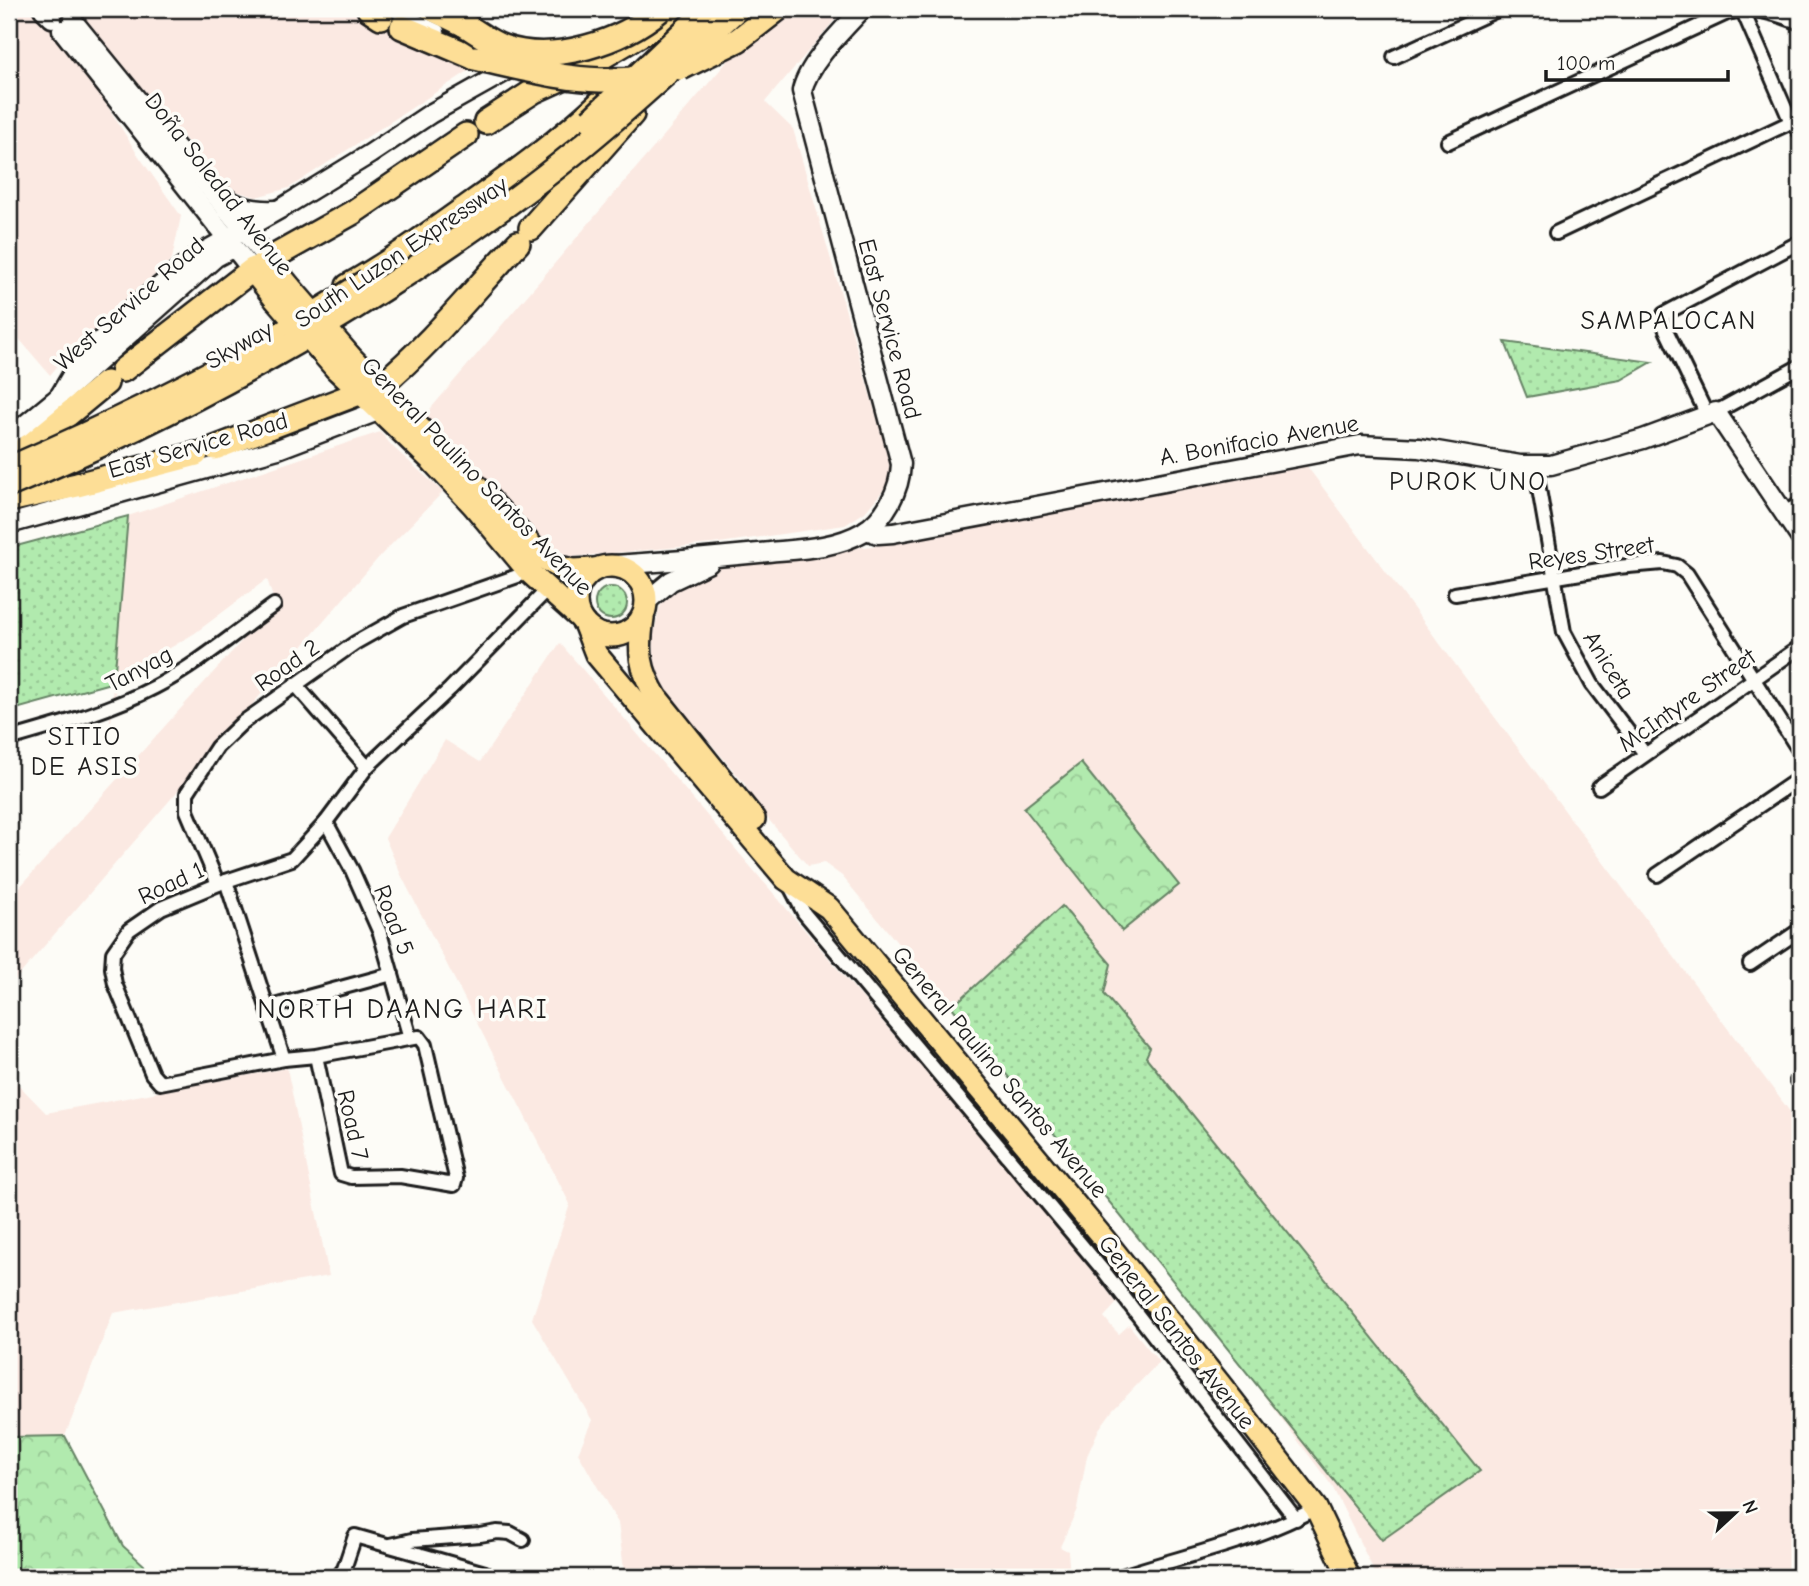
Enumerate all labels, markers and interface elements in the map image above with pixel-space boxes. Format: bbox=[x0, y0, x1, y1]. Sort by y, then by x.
scale bar bbox=[1546, 38, 1728, 82]
text: 100 m bbox=[1557, 51, 1615, 75]
street label: Doña Soledad Avenue bbox=[139, 87, 299, 281]
street label: South Luzon Expressway bbox=[289, 170, 513, 334]
street label: West Service Road bbox=[48, 231, 210, 377]
street label: East Service Road bbox=[852, 236, 928, 422]
district label: SAMPALOCAN bbox=[1581, 306, 1757, 336]
street label: Skyway bbox=[201, 315, 278, 375]
street label: General Paulino Santos Avenue bbox=[356, 351, 598, 601]
street label: East Service Road bbox=[105, 406, 291, 484]
street label: A. Bonifacio Avenue bbox=[1157, 409, 1361, 471]
district label: PUROK UNO bbox=[1389, 467, 1547, 497]
street label: Reyes Street bbox=[1526, 530, 1657, 576]
street label: Aniceta bbox=[1577, 626, 1641, 704]
street label: Road 2 bbox=[249, 633, 325, 697]
street label: Tanyag bbox=[101, 640, 177, 698]
street label: McIntyre Street bbox=[1613, 642, 1762, 758]
district label: SITIO DE ASIS bbox=[31, 722, 139, 782]
street label: Road 1 bbox=[134, 856, 208, 910]
street label: Road 5 bbox=[368, 881, 420, 959]
street label: General Paulino Santos Avenue bbox=[887, 941, 1113, 1203]
district label: NORTH DAANG HARI bbox=[257, 993, 549, 1025]
street label: Road 7 bbox=[331, 1087, 375, 1163]
street label: General Santos Avenue bbox=[1093, 1230, 1261, 1434]
north arrow bbox=[1700, 1478, 1770, 1548]
text: N bbox=[1737, 1497, 1762, 1517]

